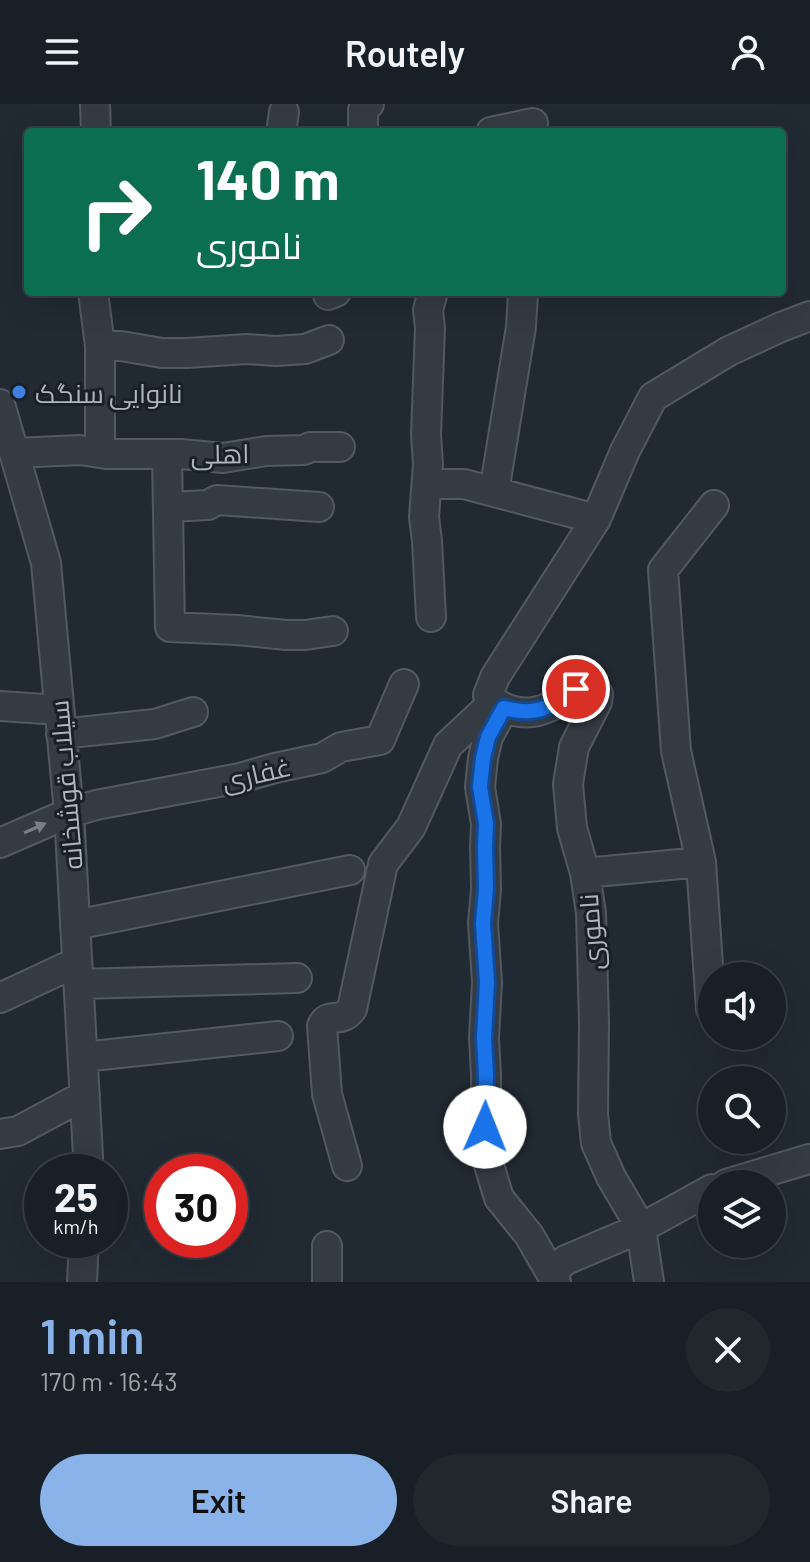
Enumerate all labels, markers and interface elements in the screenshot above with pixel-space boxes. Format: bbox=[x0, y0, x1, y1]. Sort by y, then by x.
icon: menu bbox=[40, 30, 84, 74]
icon: person bbox=[726, 30, 770, 74]
text: Routely bbox=[345, 31, 465, 74]
text: 140 m bbox=[196, 144, 340, 211]
icon: right bbox=[64, 160, 168, 264]
text: ناموری bbox=[196, 223, 302, 266]
place label: نانوایی سنگک bbox=[35, 377, 183, 410]
marker: نانوایی سنگک bbox=[10, 383, 28, 401]
street label: اهلی bbox=[190, 437, 250, 471]
pin bbox=[542, 655, 610, 723]
icon: arrive bbox=[554, 667, 598, 711]
street label: سیلاب قوشخانه bbox=[42, 699, 89, 871]
street label: غفاری bbox=[219, 750, 294, 797]
one-way arrow bbox=[23, 822, 46, 835]
street label: ناموری bbox=[572, 893, 609, 971]
map controls bbox=[698, 962, 786, 1258]
button: sound bbox=[698, 962, 786, 1050]
button: search bbox=[698, 1066, 786, 1154]
position arrow bbox=[443, 1085, 527, 1169]
speed limit sign: 30 bbox=[144, 1154, 248, 1258]
button: layers bbox=[698, 1170, 786, 1258]
text: 25 bbox=[54, 1172, 98, 1220]
text: km/h bbox=[53, 1214, 99, 1238]
text: 1 min bbox=[40, 1306, 145, 1364]
button: close bbox=[686, 1308, 770, 1392]
text: 170 m · 16:43 bbox=[40, 1365, 178, 1396]
button: Exit bbox=[40, 1454, 397, 1546]
button: Share bbox=[413, 1454, 770, 1546]

